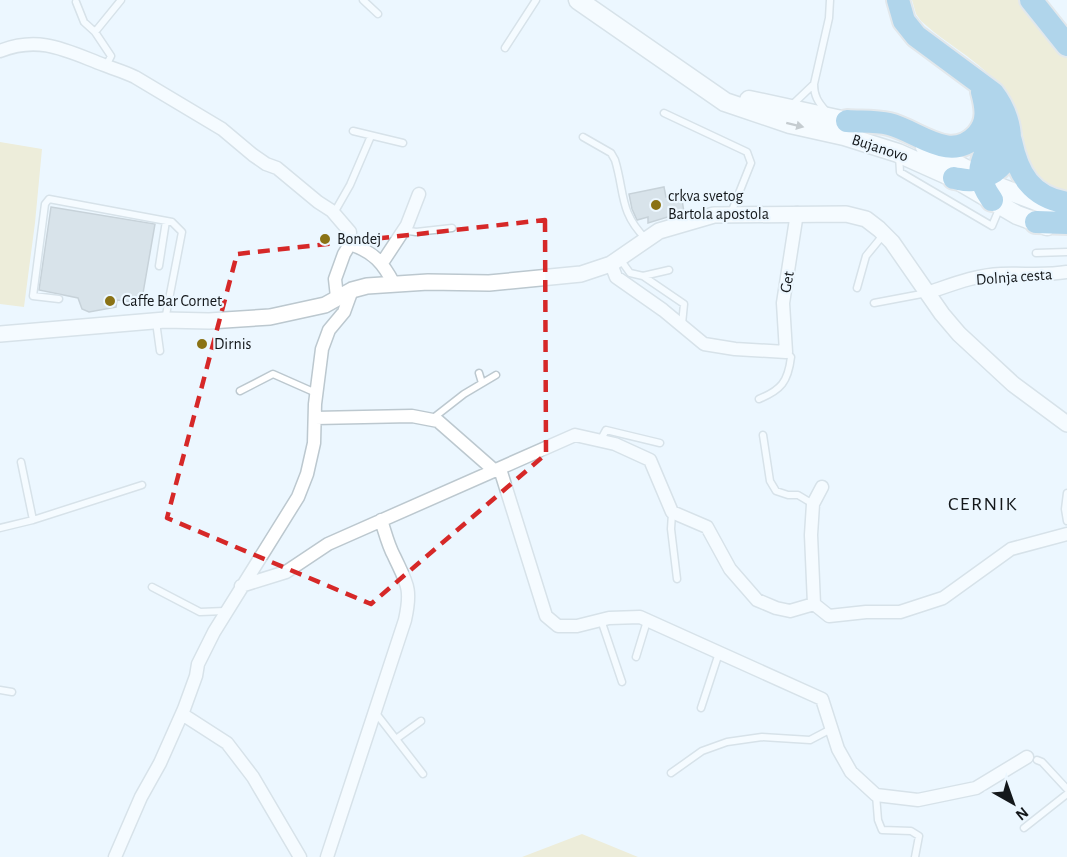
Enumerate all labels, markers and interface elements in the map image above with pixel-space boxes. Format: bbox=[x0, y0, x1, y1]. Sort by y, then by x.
one-way arrow bbox=[786, 120, 805, 130]
street label: Bujanovo bbox=[849, 131, 910, 166]
place label: crkva svetog Bartola apostola bbox=[668, 188, 769, 222]
marker: crkva svetog Bartola apostola bbox=[649, 198, 663, 212]
place label: Bondej bbox=[337, 231, 381, 248]
marker: Bondej bbox=[318, 232, 332, 246]
street label: Dolnja cesta bbox=[975, 266, 1053, 289]
street label: Get bbox=[777, 270, 797, 294]
place label: Caffe Bar Cornet bbox=[122, 293, 222, 309]
marker: Caffe Bar Cornet bbox=[103, 294, 117, 308]
place label: Dirnis bbox=[214, 336, 252, 352]
marker: Dirnis bbox=[195, 337, 209, 351]
district label: CERNIK bbox=[948, 494, 1018, 514]
north arrow bbox=[983, 773, 1043, 833]
text: N bbox=[1013, 804, 1031, 823]

